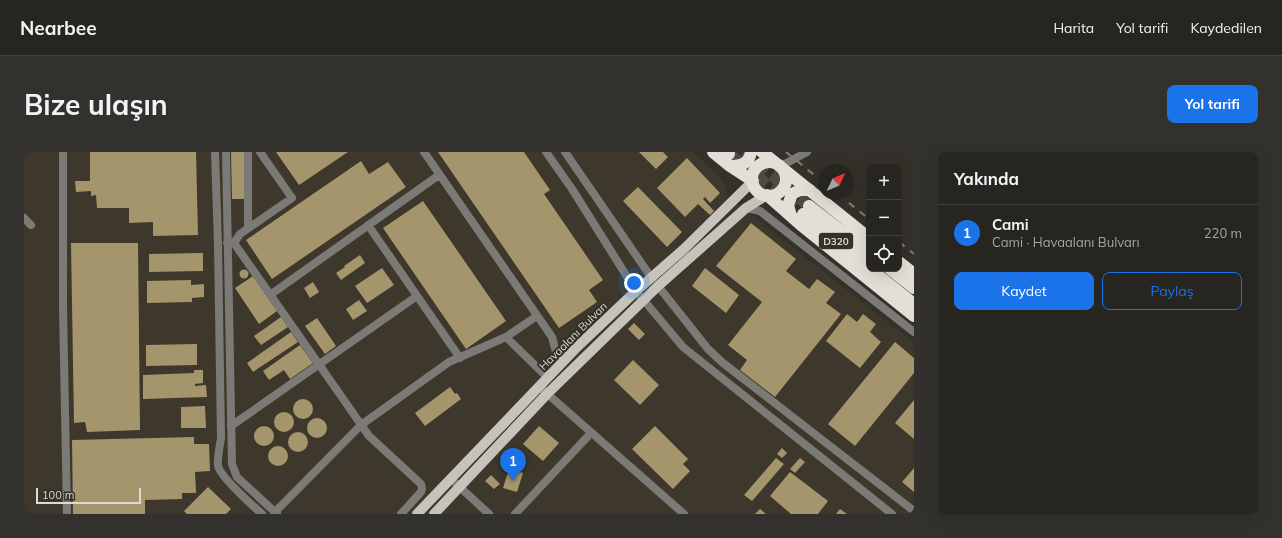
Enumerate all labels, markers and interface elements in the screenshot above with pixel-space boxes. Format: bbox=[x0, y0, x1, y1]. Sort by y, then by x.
text: Nearbee bbox=[20, 16, 97, 40]
text: Harita bbox=[1053, 19, 1094, 37]
text: Yol tarifi bbox=[1116, 19, 1168, 37]
text: Kaydedilen bbox=[1190, 19, 1262, 37]
button: Yol tarifi bbox=[1167, 85, 1258, 123]
text: Bize ulaşın bbox=[24, 87, 168, 122]
north arrow bbox=[818, 164, 854, 200]
map controls bbox=[866, 164, 902, 272]
button: + bbox=[866, 164, 902, 200]
text: Yakında bbox=[954, 168, 1019, 189]
button: − bbox=[866, 200, 902, 236]
text: Cami bbox=[992, 215, 1029, 234]
text: 1 bbox=[963, 225, 971, 241]
text: 220 m bbox=[1204, 225, 1242, 241]
road number: D320 bbox=[819, 233, 853, 249]
text: Cami · Havaalanı Bulvarı bbox=[992, 234, 1140, 250]
button: locate bbox=[866, 236, 902, 272]
button: Kaydet bbox=[954, 272, 1094, 310]
button: Paylaş bbox=[1102, 272, 1242, 310]
your location bbox=[624, 273, 644, 293]
street label: Havaalanı Bulvarı bbox=[536, 299, 610, 373]
pin: 1 bbox=[500, 448, 526, 481]
scale bar bbox=[36, 486, 141, 505]
text: 100 m bbox=[42, 488, 74, 502]

